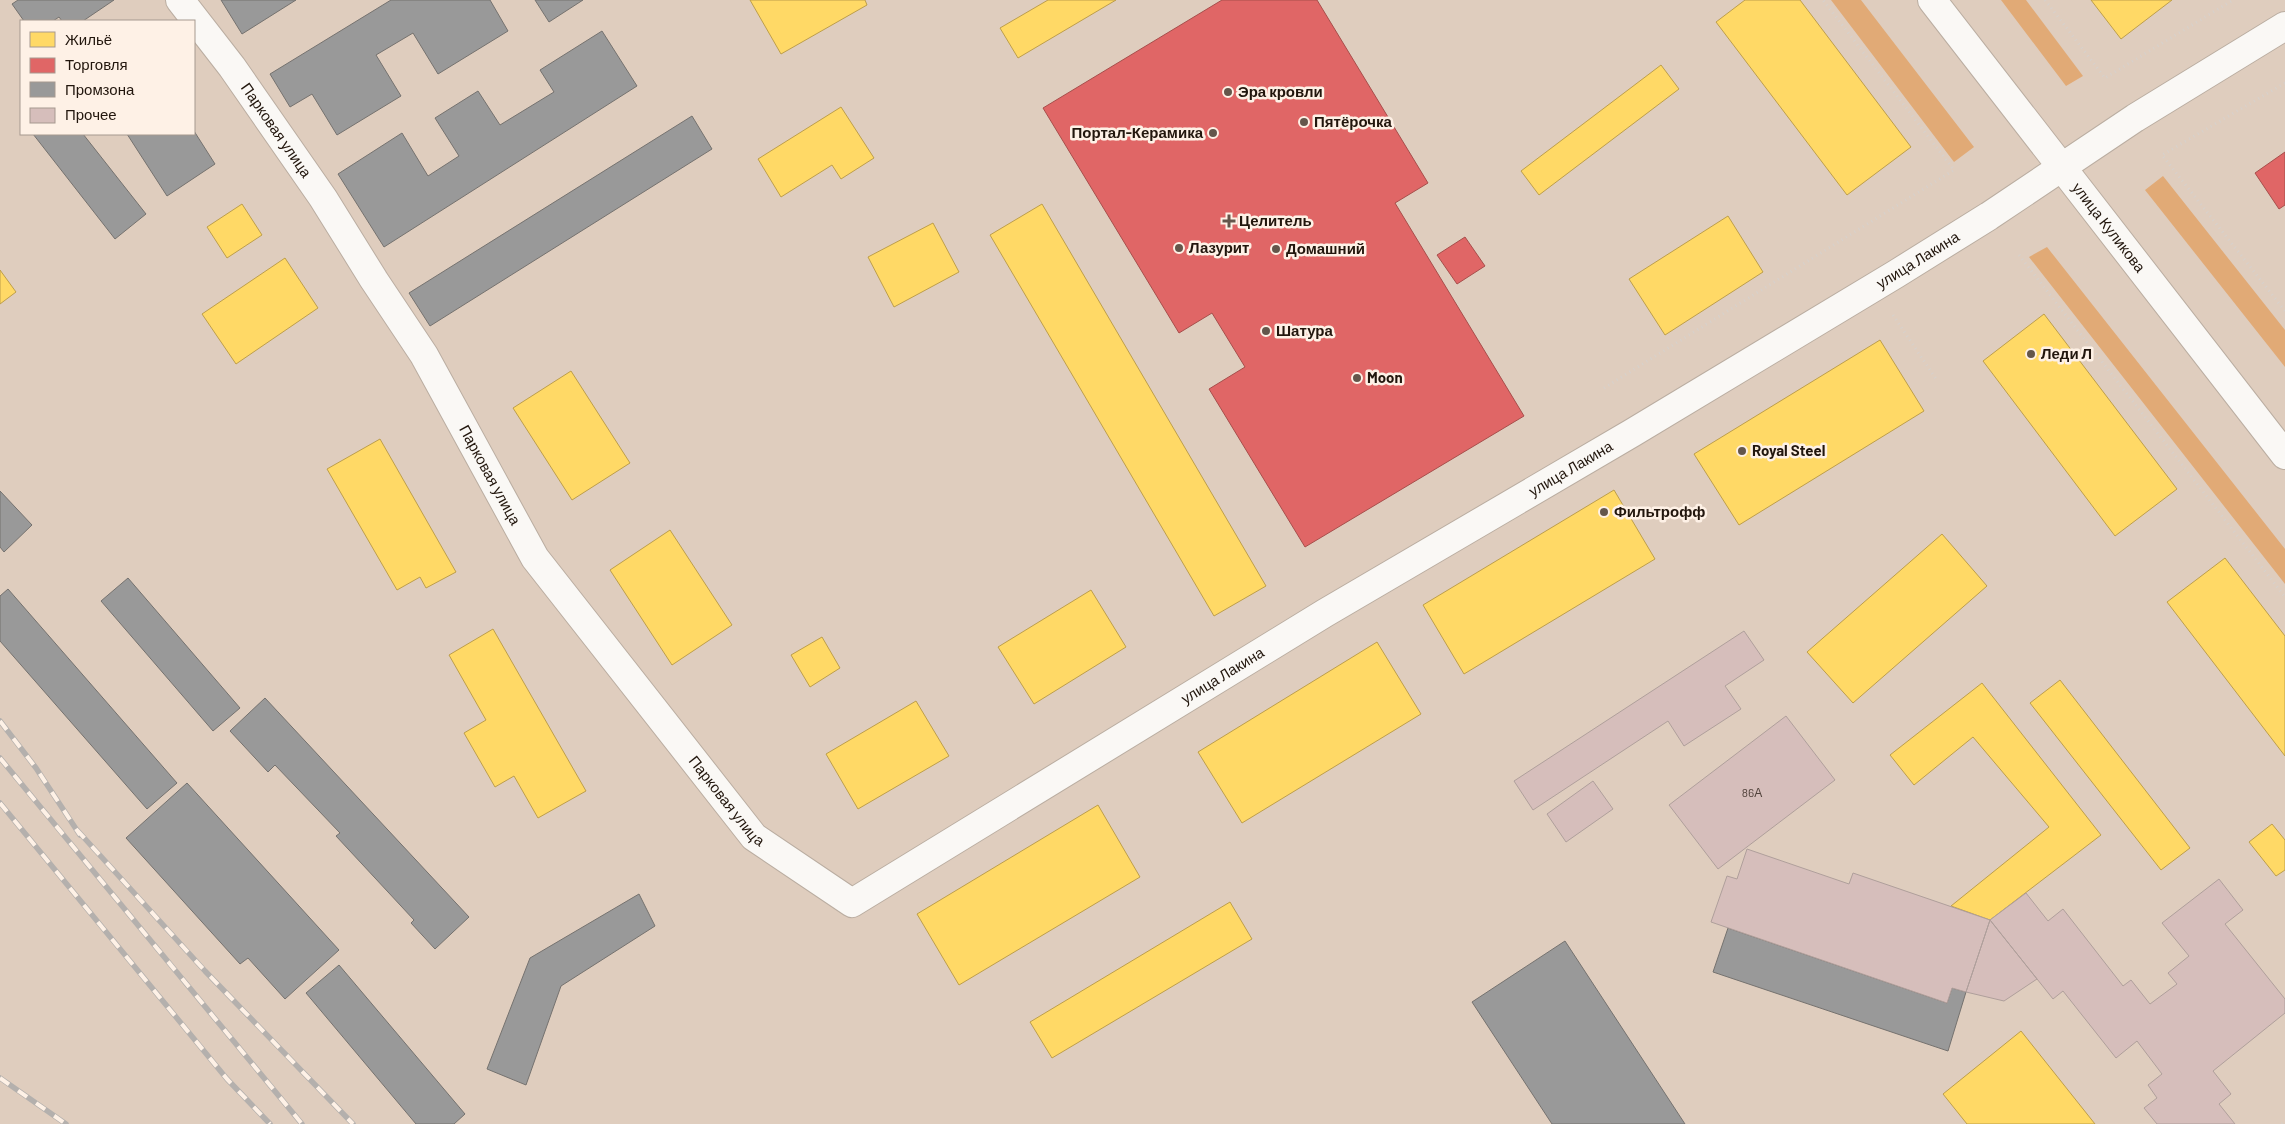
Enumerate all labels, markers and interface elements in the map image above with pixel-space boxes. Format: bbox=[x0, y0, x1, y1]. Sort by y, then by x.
legend bbox=[20, 20, 195, 135]
text: Жильё bbox=[65, 30, 112, 48]
text: Торговля bbox=[65, 55, 128, 73]
street label: Парковая улица bbox=[238, 79, 316, 181]
text: Промзона bbox=[65, 80, 135, 98]
place label: Эра кровли bbox=[1238, 82, 1323, 100]
marker: Эра кровли bbox=[1222, 86, 1234, 98]
text: Прочее bbox=[65, 105, 117, 123]
place label: Пятёрочка bbox=[1314, 112, 1392, 130]
marker: Пятёрочка bbox=[1298, 116, 1310, 128]
place label: Портал-Керамика bbox=[1072, 123, 1204, 141]
marker: Портал-Керамика bbox=[1207, 127, 1219, 139]
street label: улица Куликова bbox=[2069, 179, 2150, 276]
place label: Целитель bbox=[1239, 211, 1312, 229]
marker: Целитель bbox=[1223, 215, 1235, 227]
street label: улица Лакина bbox=[1873, 227, 1963, 292]
place label: Лазурит bbox=[1189, 238, 1249, 256]
place label: Домашний bbox=[1286, 239, 1365, 257]
marker: Лазурит bbox=[1173, 242, 1185, 254]
marker: Домашний bbox=[1270, 243, 1282, 255]
place label: Шатура bbox=[1276, 321, 1333, 339]
marker: Шатура bbox=[1260, 325, 1272, 337]
place label: Леди Л bbox=[2041, 344, 2092, 362]
marker: Леди Л bbox=[2025, 348, 2037, 360]
place label: Moon bbox=[1367, 368, 1403, 386]
marker: Moon bbox=[1351, 372, 1363, 384]
street label: Парковая улица bbox=[456, 422, 525, 528]
street label: улица Лакина bbox=[1525, 436, 1616, 500]
place label: Royal Steel bbox=[1752, 441, 1825, 459]
marker: Royal Steel bbox=[1736, 445, 1748, 457]
place label: Фильтрофф bbox=[1614, 502, 1705, 520]
marker: Фильтрофф bbox=[1598, 506, 1610, 518]
street label: улица Лакина bbox=[1177, 642, 1267, 707]
street label: Парковая улица bbox=[686, 752, 769, 850]
house number: 86А bbox=[1742, 785, 1762, 799]

